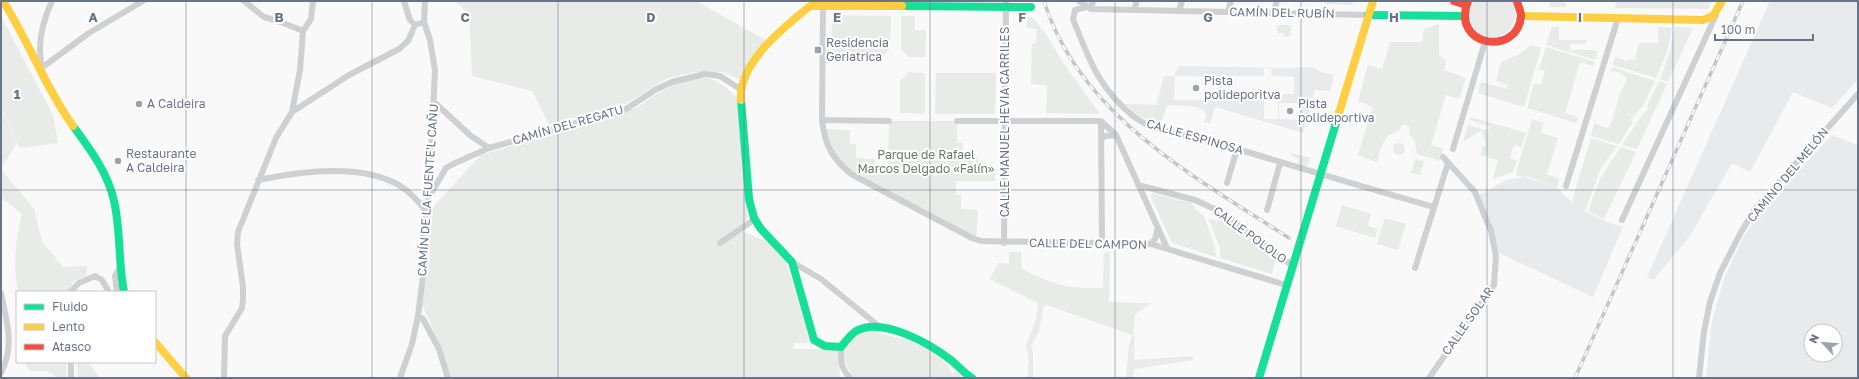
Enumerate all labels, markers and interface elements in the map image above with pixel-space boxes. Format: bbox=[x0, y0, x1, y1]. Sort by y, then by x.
street label: CAMÍN DEL RUBÍN bbox=[1229, 4, 1335, 21]
text: A bbox=[88, 9, 98, 25]
text: B bbox=[274, 9, 284, 25]
text: C bbox=[460, 9, 470, 25]
text: D bbox=[646, 9, 656, 25]
text: E bbox=[833, 9, 841, 25]
text: F bbox=[1018, 9, 1026, 25]
text: G bbox=[1203, 9, 1213, 25]
text: H bbox=[1389, 9, 1399, 25]
text: I bbox=[1578, 9, 1582, 25]
scale bar bbox=[1715, 16, 1813, 42]
text: 100 m bbox=[1721, 22, 1755, 37]
street label: CALLE MANUEL HEVIA CARRILES bbox=[997, 26, 1012, 217]
place label: Residencia Geriatrica bbox=[826, 35, 889, 64]
marker: Residencia Geriatrica bbox=[813, 45, 823, 55]
place label: Pista polideporitva bbox=[1204, 73, 1281, 102]
marker: Pista polideporitva bbox=[1191, 83, 1201, 93]
text: 1 bbox=[14, 86, 21, 102]
place label: A Caldeira bbox=[147, 96, 206, 111]
place label: Pista polideportiva bbox=[1298, 96, 1375, 125]
marker: A Caldeira bbox=[134, 99, 144, 109]
street label: CAMÍN DEL REGATU bbox=[511, 102, 625, 148]
street label: CAMÍN DE LA FUENTE'L CAÑU bbox=[414, 103, 441, 277]
marker: Pista polideportiva bbox=[1285, 106, 1295, 116]
street label: CALLE ESPINOSA bbox=[1145, 116, 1245, 158]
street label: CAMINO DEL MELÓN bbox=[1744, 124, 1831, 225]
place label: Restaurante A Caldeira bbox=[126, 146, 197, 175]
park label: Parque de Rafael Marcos Delgado «Falín» bbox=[858, 147, 995, 176]
marker: Restaurante A Caldeira bbox=[113, 156, 123, 166]
street label: CALLE POLOLO bbox=[1211, 203, 1290, 266]
street label: CALLE DEL CAMPON bbox=[1029, 235, 1147, 252]
street label: CALLE SOLAR bbox=[1439, 284, 1497, 358]
legend bbox=[16, 291, 156, 363]
text: Fluido bbox=[52, 299, 88, 314]
text: Lento bbox=[52, 319, 85, 334]
north arrow bbox=[1803, 323, 1843, 363]
text: N bbox=[1806, 332, 1821, 345]
text: Atasco bbox=[52, 339, 91, 354]

